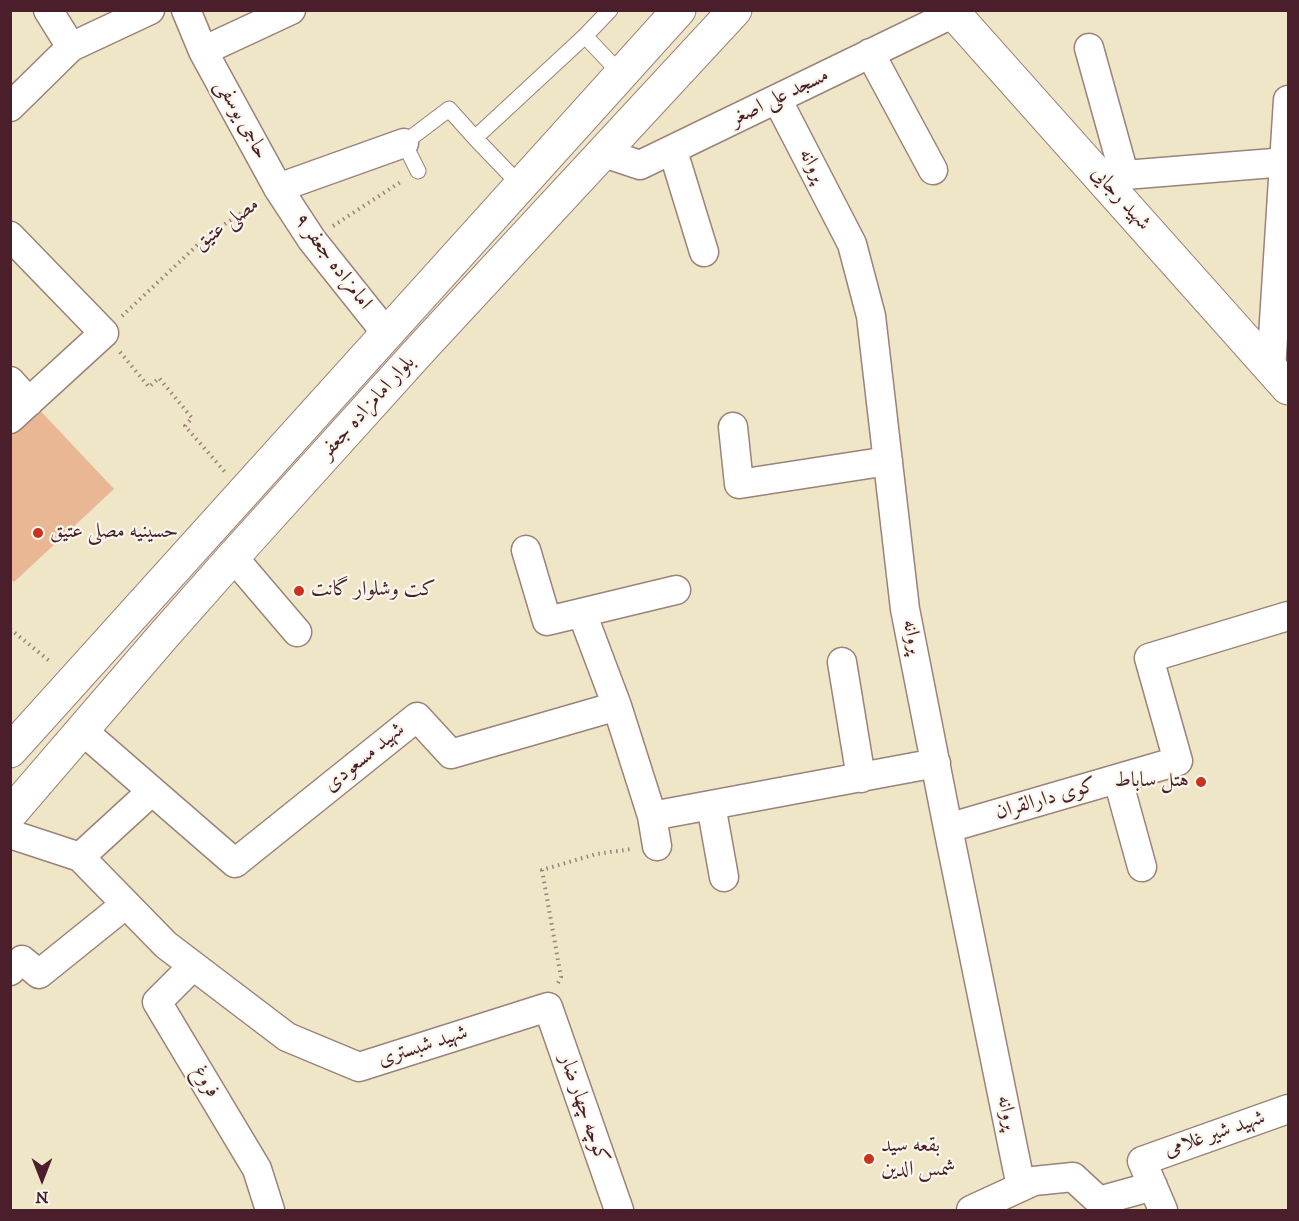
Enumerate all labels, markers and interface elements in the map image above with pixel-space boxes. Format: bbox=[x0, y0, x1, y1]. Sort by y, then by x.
street label: مسجد علی اصغر bbox=[727, 63, 833, 133]
street label: حاجی یوسفی bbox=[209, 76, 273, 164]
street label: پروانه bbox=[792, 145, 830, 187]
street label: شهید رجایی bbox=[1085, 162, 1155, 236]
street label: مصلی عتیق bbox=[189, 193, 265, 257]
street label: امامزاده جعفر ۹ bbox=[288, 209, 376, 315]
street label: بلوار امامزاده جعفر bbox=[315, 351, 421, 465]
place label: حسینیه مصلی عتیق bbox=[50, 520, 178, 546]
marker: حسینیه مصلی عتیق bbox=[31, 526, 45, 540]
place label: کت وشلوار گانت bbox=[311, 578, 436, 604]
marker: کت وشلوار گانت bbox=[292, 584, 306, 598]
street label: پروانه bbox=[895, 617, 927, 657]
street label: شهید مسعودی bbox=[319, 718, 411, 798]
place label: هتل ساباط bbox=[1114, 769, 1189, 795]
street label: کوی دارالقران bbox=[993, 774, 1099, 826]
marker: هتل ساباط bbox=[1194, 775, 1208, 789]
street label: شهید شبستری bbox=[375, 1021, 471, 1073]
street label: کوچه چهار ضار bbox=[553, 1051, 613, 1167]
street label: فروغ bbox=[186, 1061, 224, 1103]
street label: پروانه bbox=[990, 1093, 1022, 1133]
street label: شهید شیر غلامی bbox=[1161, 1106, 1269, 1164]
place label: بقعه سید شمس الدین bbox=[881, 1134, 955, 1184]
north arrow bbox=[12, 1149, 72, 1209]
marker: بقعه سید شمس الدین bbox=[862, 1152, 876, 1166]
text: N bbox=[35, 1187, 49, 1207]

